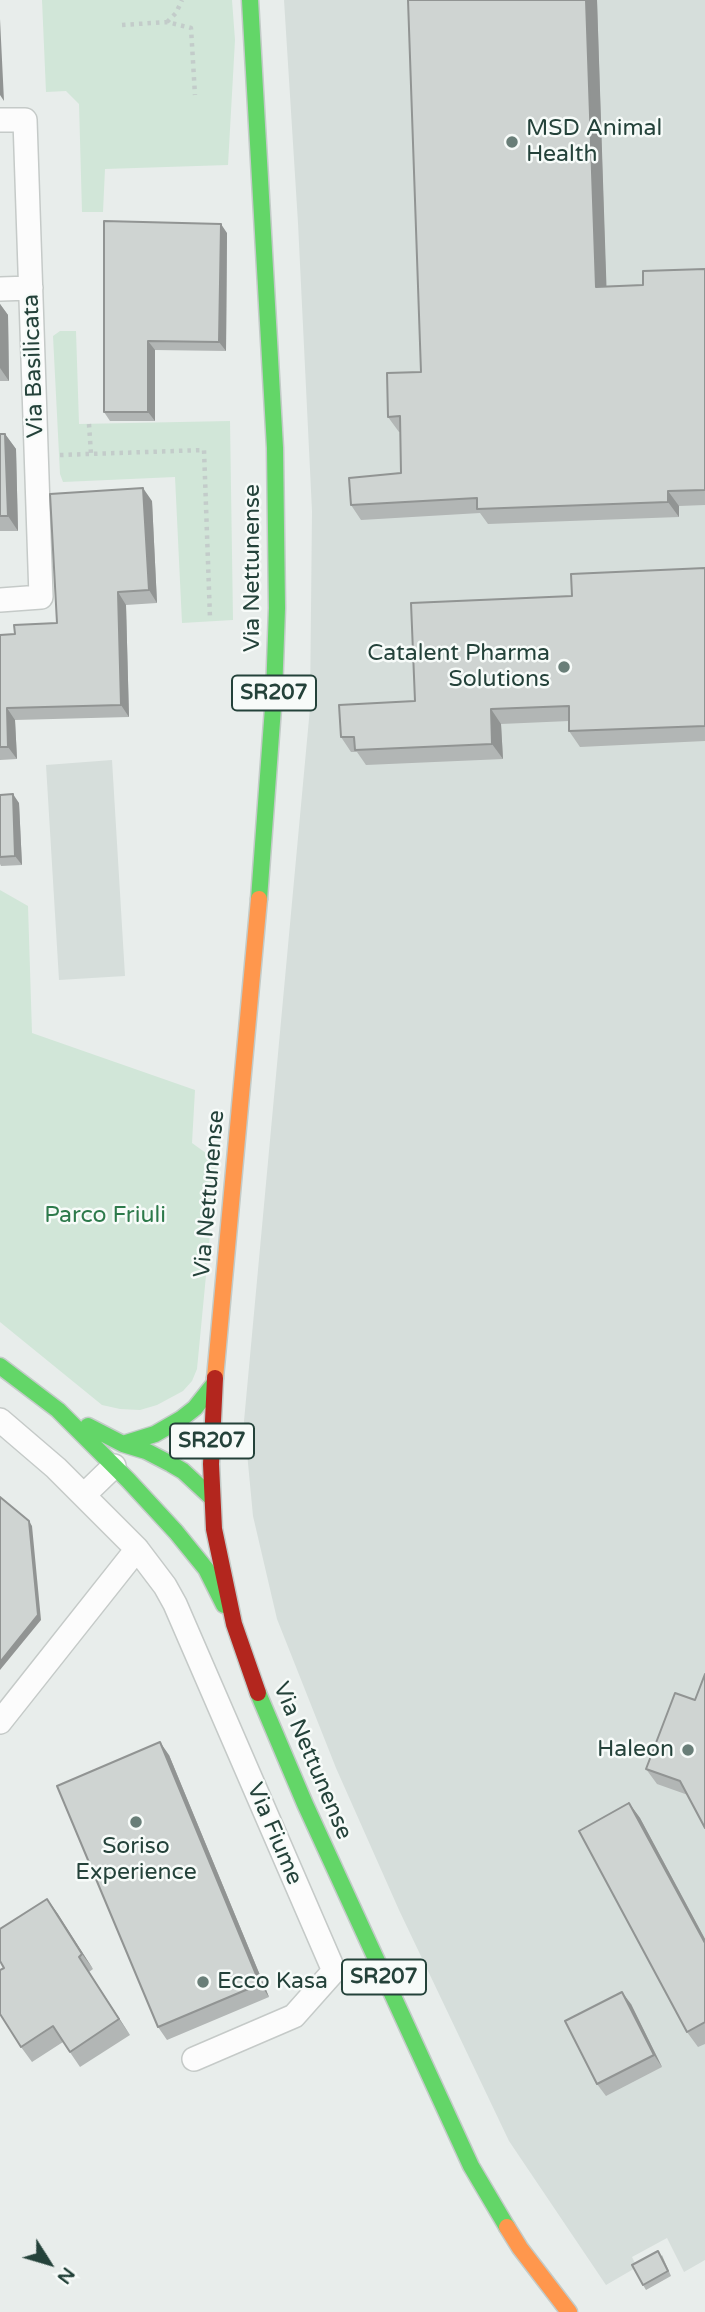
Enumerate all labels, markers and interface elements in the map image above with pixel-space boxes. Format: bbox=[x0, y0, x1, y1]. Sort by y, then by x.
place label: MSD Animal Health bbox=[526, 115, 662, 169]
marker: MSD Animal Health bbox=[504, 134, 520, 150]
street label: Via Basilicata bbox=[18, 294, 50, 438]
street label: Via Nettunense bbox=[239, 484, 267, 652]
place label: Catalent Pharma Solutions bbox=[367, 640, 550, 694]
marker: Catalent Pharma Solutions bbox=[556, 659, 572, 675]
road number: SR207 bbox=[232, 676, 316, 710]
street label: Via Nettunense bbox=[189, 1109, 231, 1279]
park label: Parco Friuli bbox=[44, 1202, 166, 1230]
road number: SR207 bbox=[170, 1424, 254, 1458]
street label: Via Nettunense bbox=[266, 1678, 358, 1844]
place label: Haleon bbox=[597, 1736, 674, 1764]
marker: Haleon bbox=[680, 1742, 696, 1758]
street label: Via Fiume bbox=[240, 1779, 308, 1889]
marker: Soriso Experience bbox=[128, 1814, 144, 1830]
place label: Soriso Experience bbox=[75, 1833, 197, 1887]
road number: SR207 bbox=[342, 1960, 426, 1994]
place label: Ecco Kasa bbox=[217, 1968, 328, 1996]
marker: Ecco Kasa bbox=[195, 1974, 211, 1990]
north arrow bbox=[14, 2228, 84, 2298]
text: N bbox=[52, 2263, 79, 2288]

